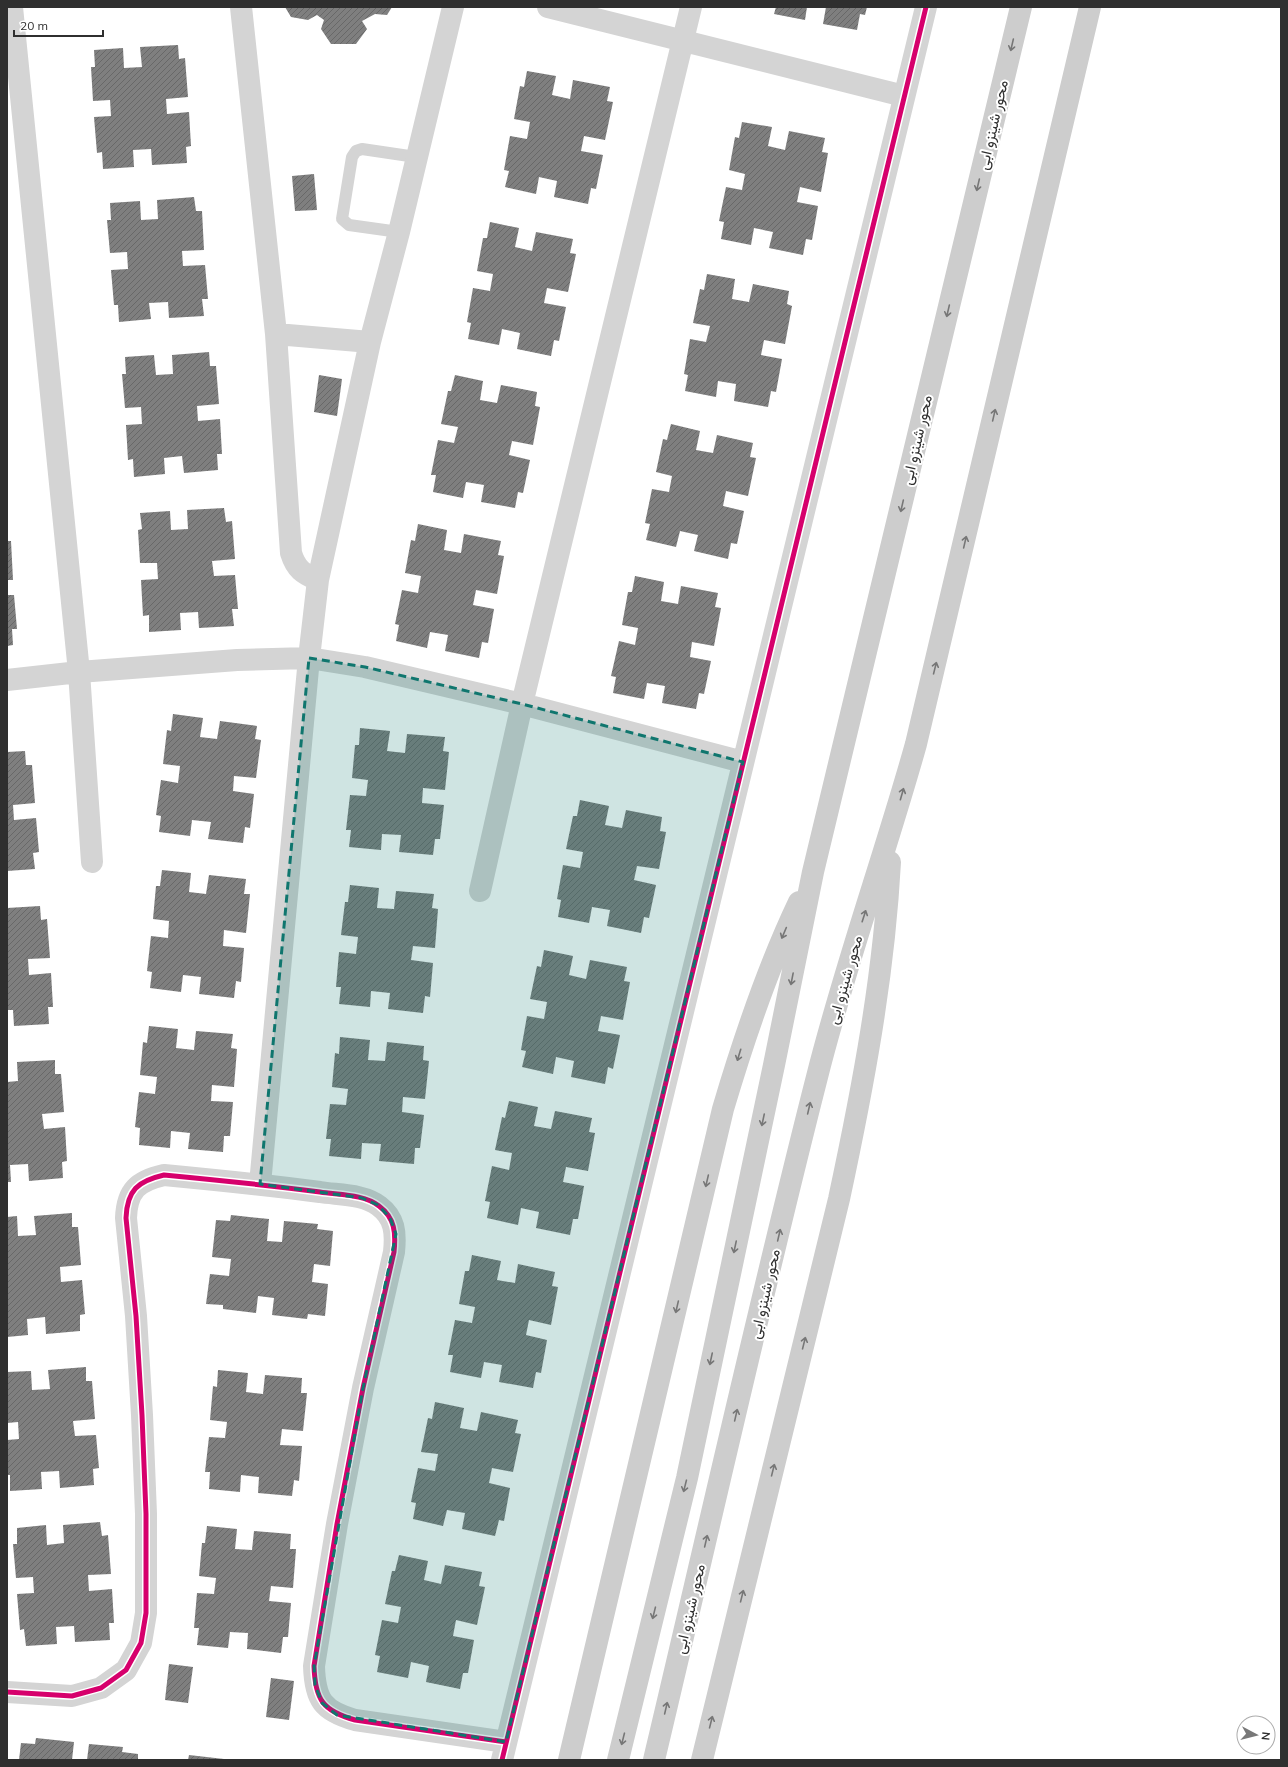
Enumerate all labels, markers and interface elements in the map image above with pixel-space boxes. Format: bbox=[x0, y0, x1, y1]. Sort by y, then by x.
scale bar bbox=[14, 12, 103, 38]
text: 20 m bbox=[20, 18, 48, 33]
one-way arrow bbox=[1007, 38, 1015, 51]
street label: محور شينزو ابى bbox=[973, 78, 1013, 172]
one-way arrow bbox=[974, 178, 982, 191]
one-way arrow bbox=[944, 305, 951, 318]
street label: محور شينزو ابى bbox=[897, 393, 937, 487]
one-way arrow bbox=[991, 409, 999, 422]
one-way arrow bbox=[897, 499, 905, 512]
one-way arrow bbox=[961, 536, 969, 549]
one-way arrow bbox=[931, 662, 939, 675]
one-way arrow bbox=[899, 788, 906, 801]
one-way arrow bbox=[861, 910, 868, 923]
one-way arrow bbox=[780, 927, 788, 939]
street label: محور شينزو ابى bbox=[823, 933, 867, 1027]
one-way arrow bbox=[787, 972, 795, 985]
one-way arrow bbox=[735, 1048, 742, 1061]
one-way arrow bbox=[806, 1102, 814, 1115]
one-way arrow bbox=[758, 1114, 766, 1127]
one-way arrow bbox=[702, 1174, 710, 1187]
one-way arrow bbox=[776, 1229, 783, 1242]
one-way arrow bbox=[731, 1241, 739, 1254]
street label: محور شينزو ابى bbox=[745, 1247, 785, 1341]
one-way arrow bbox=[672, 1300, 680, 1313]
one-way arrow bbox=[801, 1337, 808, 1350]
one-way arrow bbox=[707, 1352, 715, 1365]
one-way arrow bbox=[733, 1408, 740, 1421]
one-way arrow bbox=[770, 1463, 778, 1476]
one-way arrow bbox=[681, 1479, 688, 1492]
one-way arrow bbox=[703, 1535, 710, 1548]
street label: محور شينزو ابى bbox=[670, 1562, 710, 1656]
one-way arrow bbox=[739, 1590, 747, 1603]
one-way arrow bbox=[650, 1606, 657, 1619]
one-way arrow bbox=[663, 1702, 671, 1715]
north arrow bbox=[1236, 1715, 1276, 1755]
one-way arrow bbox=[708, 1716, 716, 1729]
text: N bbox=[1258, 1731, 1273, 1741]
one-way arrow bbox=[619, 1732, 627, 1745]

